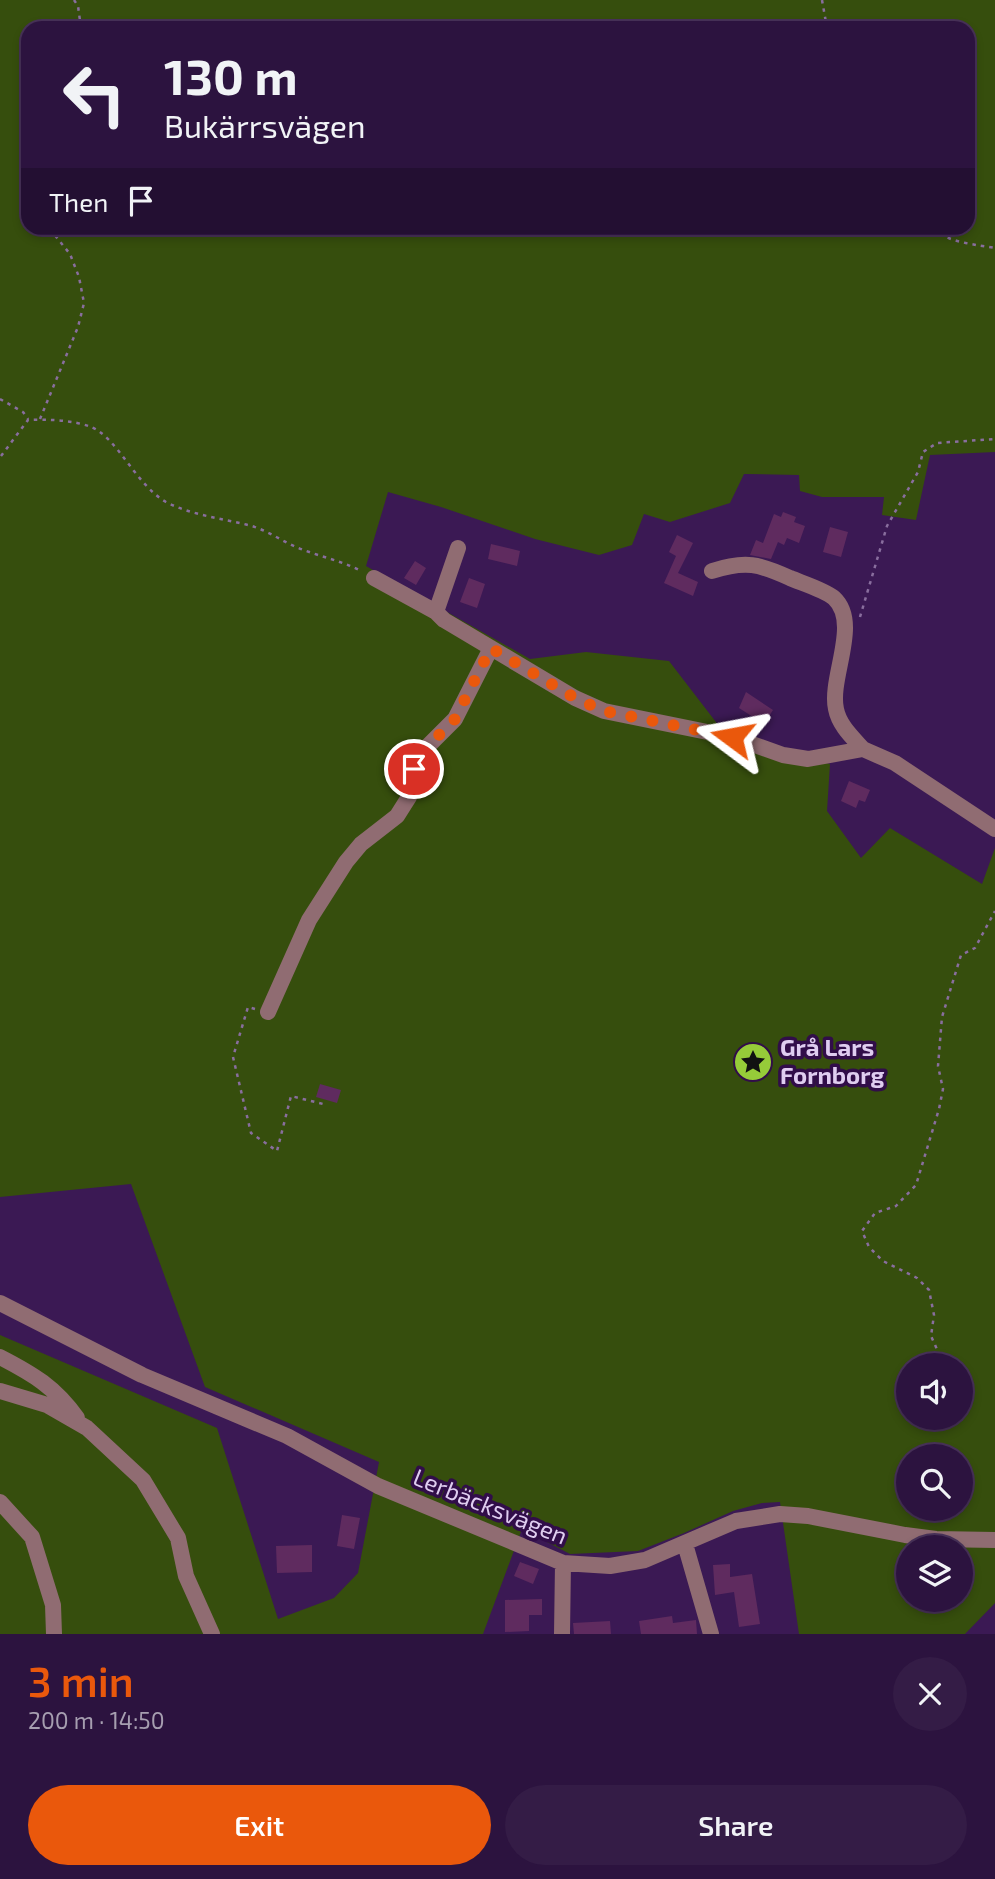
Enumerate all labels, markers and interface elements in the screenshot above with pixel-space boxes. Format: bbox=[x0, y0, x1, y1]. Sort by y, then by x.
text: 130 m bbox=[164, 46, 298, 105]
icon: left bbox=[49, 49, 140, 140]
text: Bukärrsvägen bbox=[164, 106, 366, 144]
icon: arrive bbox=[122, 182, 160, 220]
text: Then bbox=[49, 186, 108, 217]
position arrow bbox=[695, 700, 769, 774]
pin bbox=[384, 739, 444, 799]
icon: arrive bbox=[395, 750, 433, 788]
place label: Grå Lars Fornborg bbox=[780, 1032, 884, 1089]
place icon: Grå Lars Fornborg bbox=[732, 1041, 774, 1083]
map controls bbox=[896, 1353, 973, 1612]
button: sound bbox=[896, 1353, 973, 1430]
button: search bbox=[896, 1444, 973, 1521]
street label: Lerbäcksvägen bbox=[409, 1462, 572, 1550]
button: layers bbox=[896, 1535, 973, 1612]
text: 3 min bbox=[28, 1655, 134, 1705]
button: close bbox=[893, 1657, 967, 1731]
text: 200 m · 14:50 bbox=[28, 1706, 165, 1734]
button: Exit bbox=[28, 1785, 491, 1865]
button: Share bbox=[505, 1785, 967, 1865]

